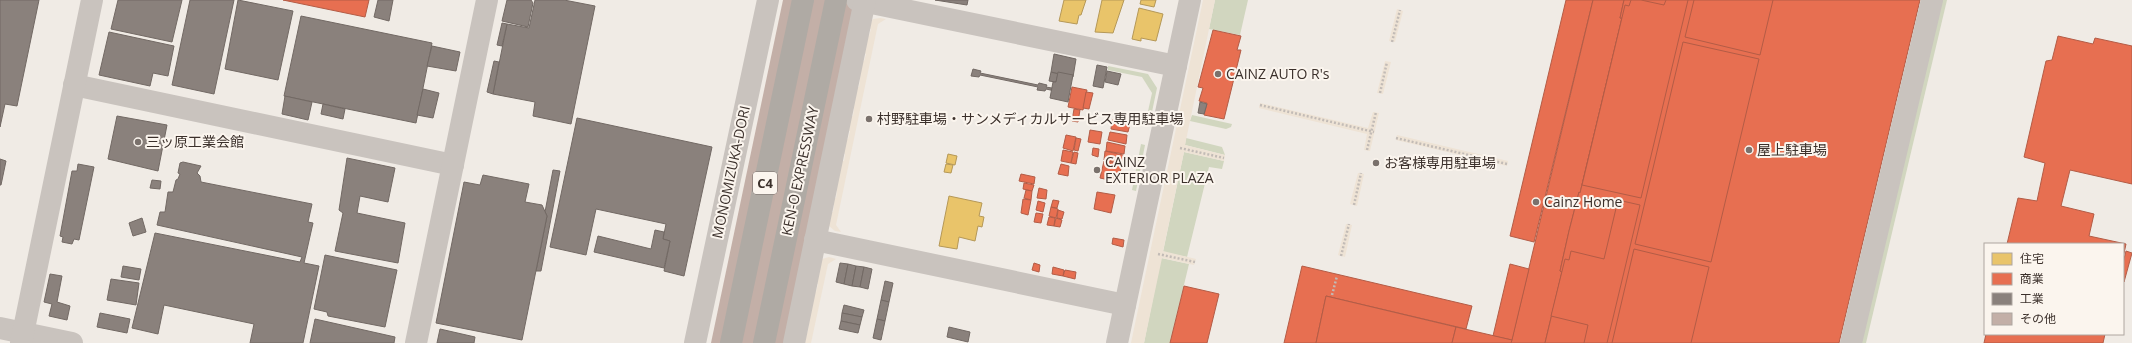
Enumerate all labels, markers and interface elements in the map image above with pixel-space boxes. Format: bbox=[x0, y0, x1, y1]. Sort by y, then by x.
place label: CAINZ AUTO R's bbox=[1226, 64, 1330, 83]
marker: CAINZ AUTO R's bbox=[1213, 69, 1223, 79]
street label: MONOMIZUKA-DORI bbox=[707, 104, 754, 240]
street label: KEN-O EXPRESSWAY bbox=[777, 104, 823, 237]
place label: 村野駐車場・サンメディカルサービス専用駐車場 bbox=[877, 109, 1184, 128]
marker: 村野駐車場・サンメディカルサービス専用駐車場 bbox=[864, 114, 874, 124]
place label: 三ッ原工業会館 bbox=[146, 132, 244, 151]
marker: 三ッ原工業会館 bbox=[133, 137, 143, 147]
place label: 屋上駐車場 bbox=[1757, 140, 1827, 159]
marker: 屋上駐車場 bbox=[1744, 145, 1754, 155]
place label: CAINZ EXTERIOR PLAZA bbox=[1105, 152, 1214, 187]
place label: お客様専用駐車場 bbox=[1384, 153, 1496, 172]
marker: お客様専用駐車場 bbox=[1371, 158, 1381, 168]
marker: CAINZ EXTERIOR PLAZA bbox=[1092, 165, 1102, 175]
road number: C4 bbox=[753, 172, 777, 194]
place label: Cainz Home bbox=[1544, 192, 1623, 211]
marker: Cainz Home bbox=[1531, 197, 1541, 207]
legend bbox=[1984, 243, 2124, 335]
text: 住宅 bbox=[2020, 250, 2044, 267]
text: 商業 bbox=[2020, 270, 2044, 287]
text: 工業 bbox=[2020, 290, 2044, 307]
text: その他 bbox=[2020, 310, 2056, 327]

